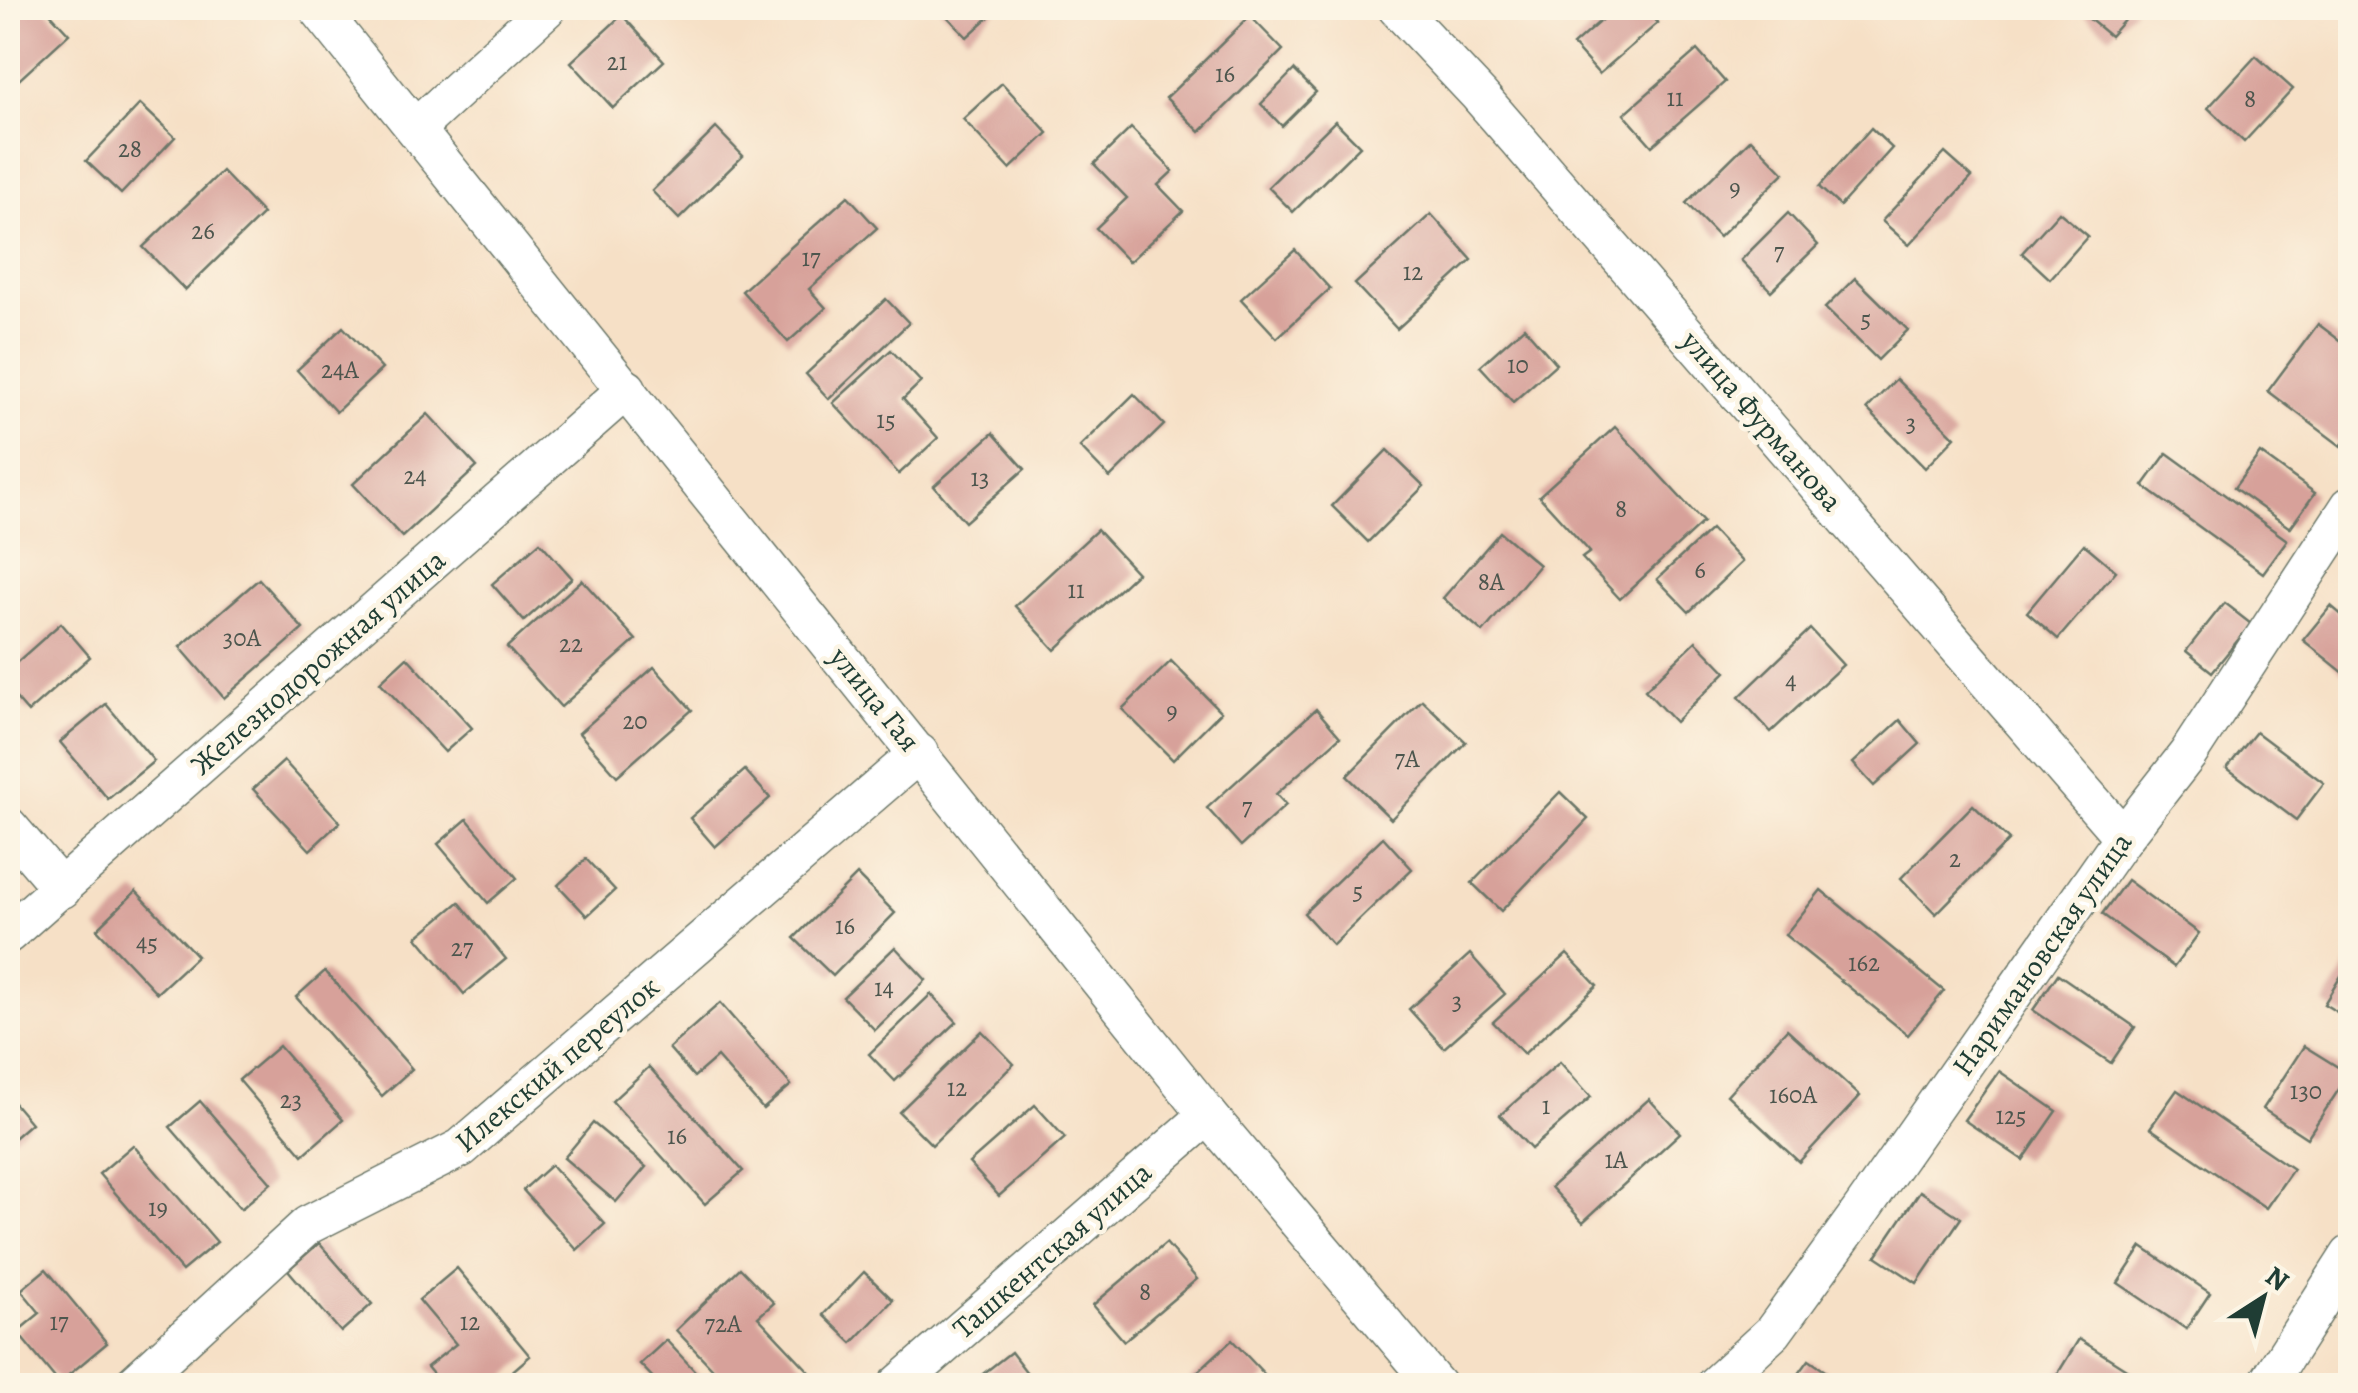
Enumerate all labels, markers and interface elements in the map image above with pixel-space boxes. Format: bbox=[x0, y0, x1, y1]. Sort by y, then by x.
house number: 21 bbox=[607, 45, 627, 79]
house number: 16 bbox=[1215, 57, 1235, 91]
house number: 11 bbox=[1666, 81, 1684, 115]
house number: 8 bbox=[2244, 82, 2256, 116]
house number: 28 bbox=[118, 132, 142, 166]
house number: 9 bbox=[1729, 171, 1741, 205]
house number: 26 bbox=[191, 214, 215, 248]
house number: 7 bbox=[1774, 235, 1785, 269]
house number: 17 bbox=[801, 241, 821, 275]
house number: 12 bbox=[1403, 255, 1423, 289]
house number: 5 bbox=[1861, 302, 1871, 336]
street label: улица Фурманова bbox=[1672, 321, 1852, 520]
house number: 10 bbox=[1507, 348, 1529, 382]
house number: 24А bbox=[321, 353, 359, 387]
house number: 15 bbox=[876, 403, 896, 437]
house number: 3 bbox=[1906, 406, 1916, 440]
house number: 24 bbox=[403, 459, 427, 493]
house number: 13 bbox=[971, 461, 989, 495]
house number: 8 bbox=[1615, 492, 1627, 526]
street label: Железнодорожная улица bbox=[182, 540, 454, 784]
house number: 6 bbox=[1694, 553, 1706, 587]
house number: 8А bbox=[1478, 565, 1505, 599]
house number: 11 bbox=[1067, 573, 1085, 607]
house number: 30А bbox=[223, 621, 262, 655]
house number: 22 bbox=[559, 627, 583, 661]
street label: улица Гая bbox=[820, 638, 930, 760]
house number: 4 bbox=[1785, 664, 1797, 698]
house number: 9 bbox=[1166, 694, 1178, 728]
house number: 20 bbox=[622, 704, 648, 738]
house number: 7А bbox=[1394, 742, 1420, 776]
house number: 7 bbox=[1242, 790, 1253, 824]
street label: Наримановская улица bbox=[1943, 824, 2141, 1084]
house number: 2 bbox=[1949, 842, 1961, 876]
house number: 5 bbox=[1353, 874, 1363, 908]
house number: 16 bbox=[835, 909, 855, 943]
house number: 45 bbox=[136, 926, 158, 960]
house number: 27 bbox=[451, 931, 474, 965]
house number: 162 bbox=[1848, 946, 1880, 980]
street label: Илекский переулок bbox=[446, 967, 668, 1161]
house number: 14 bbox=[874, 971, 894, 1005]
house number: 3 bbox=[1452, 984, 1462, 1018]
house number: 12 bbox=[947, 1071, 967, 1105]
house number: 130 bbox=[2290, 1074, 2322, 1108]
house number: 160А bbox=[1769, 1078, 1817, 1112]
house number: 23 bbox=[280, 1083, 302, 1117]
house number: 1 bbox=[1542, 1089, 1550, 1123]
house number: 125 bbox=[1995, 1099, 2027, 1133]
house number: 16 bbox=[667, 1119, 687, 1153]
house number: 1А bbox=[1604, 1143, 1628, 1177]
street label: Ташкентская улица bbox=[944, 1152, 1160, 1348]
house number: 19 bbox=[148, 1191, 168, 1225]
north arrow bbox=[2213, 1248, 2313, 1348]
text: N bbox=[2258, 1257, 2297, 1300]
house number: 8 bbox=[1139, 1275, 1151, 1309]
house number: 17 bbox=[49, 1305, 69, 1339]
house number: 12 bbox=[460, 1305, 480, 1339]
house number: 72А bbox=[705, 1307, 742, 1341]

